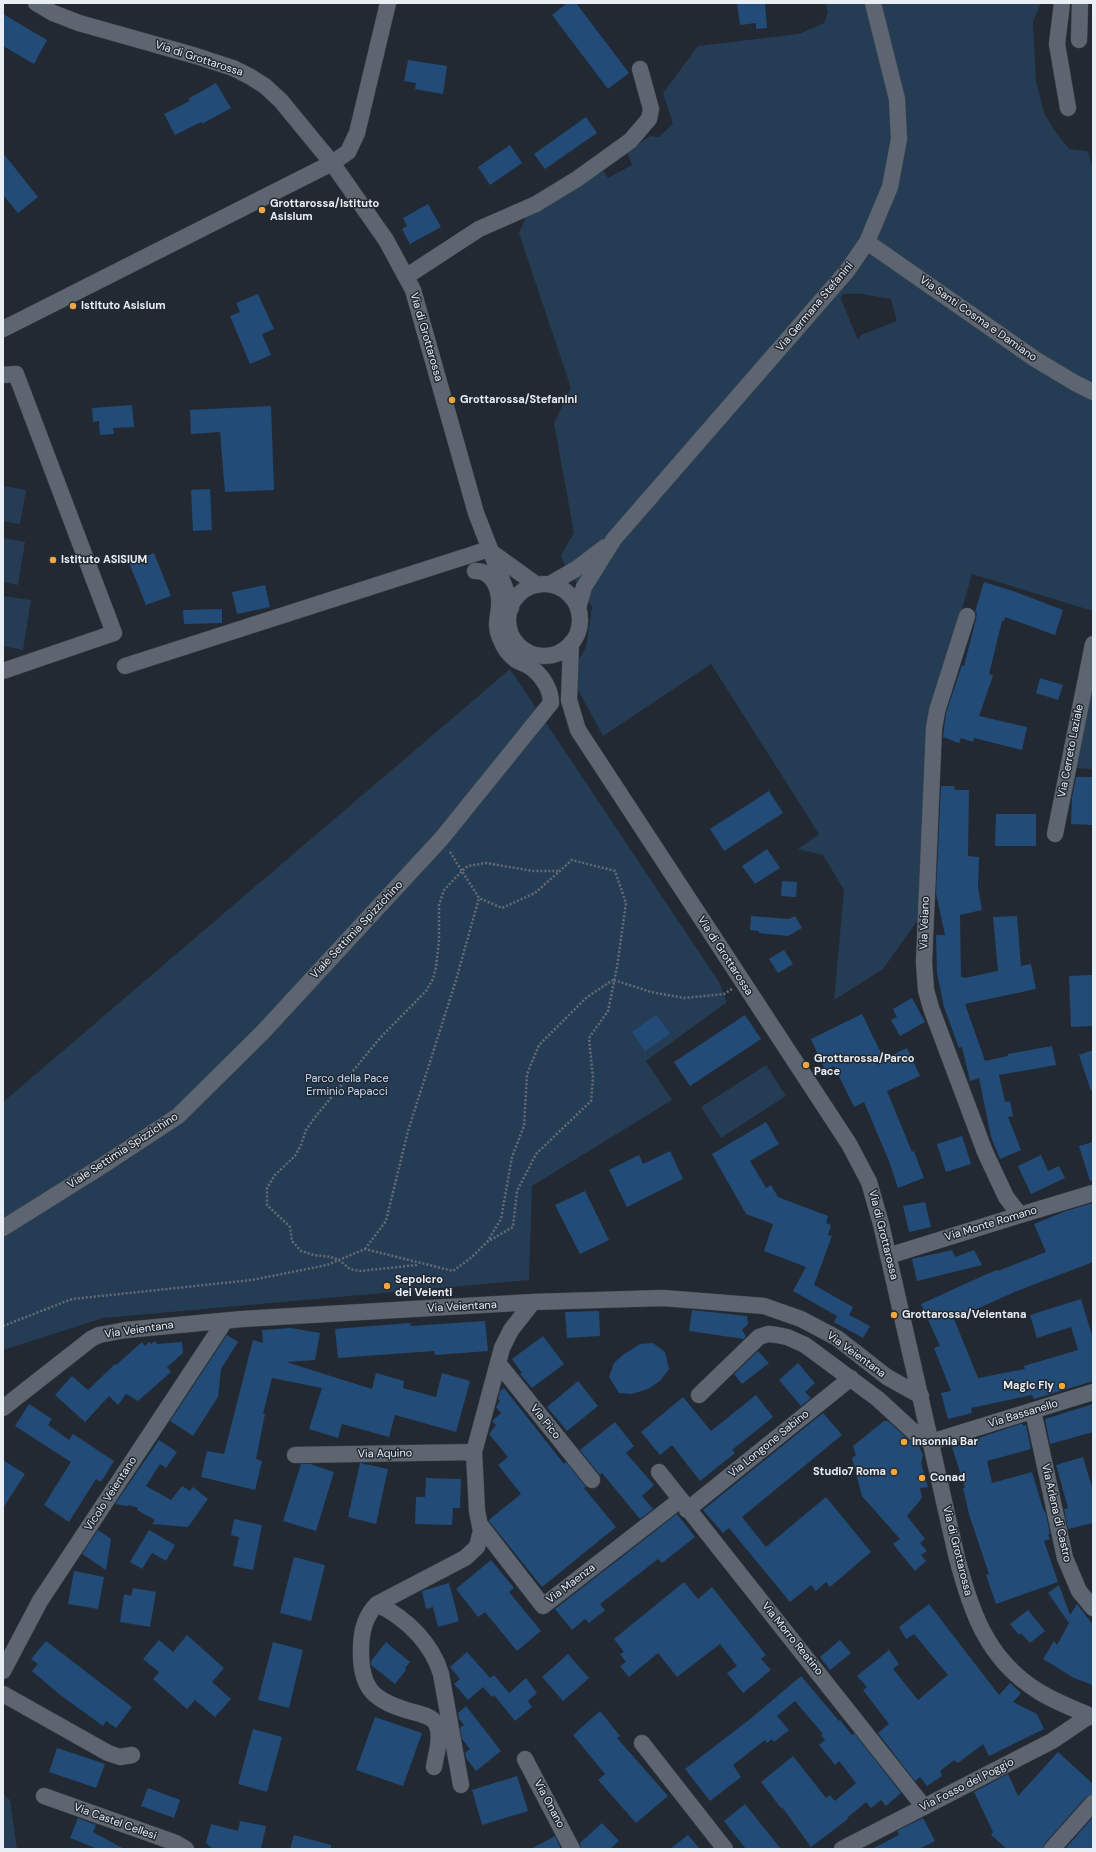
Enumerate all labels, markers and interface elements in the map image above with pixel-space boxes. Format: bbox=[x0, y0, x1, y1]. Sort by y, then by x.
street label: Via di Grottarossa bbox=[153, 39, 245, 79]
place label: Grottarossa/Istituto Asisium bbox=[270, 197, 379, 223]
marker: Grottarossa/Istituto Asisium bbox=[257, 205, 267, 215]
street label: Via Germana Stefanini bbox=[774, 260, 856, 354]
street label: Via Santi Cosma e Damiano bbox=[917, 273, 1039, 365]
street label: Via di Grottarossa bbox=[407, 291, 445, 383]
place label: Istituto Asisium bbox=[81, 299, 166, 313]
marker: Istituto Asisium bbox=[68, 301, 78, 311]
place label: Grottarossa/Stefanini bbox=[460, 393, 577, 407]
marker: Grottarossa/Stefanini bbox=[447, 395, 457, 405]
place label: Istituto ASISIUM bbox=[61, 553, 147, 567]
marker: Istituto ASISIUM bbox=[48, 555, 58, 565]
street label: Via Cerreto Laziale bbox=[1055, 703, 1087, 799]
street label: Viale Settimia Spizzichino bbox=[308, 878, 406, 982]
street label: Via Veiano bbox=[917, 896, 933, 950]
street label: Via di Grottarossa bbox=[694, 914, 756, 998]
place label: Grottarossa/Parco Pace bbox=[814, 1052, 915, 1078]
marker: Grottarossa/Parco Pace bbox=[801, 1060, 811, 1070]
park label: Parco della Pace Erminio Papacci bbox=[305, 1072, 389, 1098]
street label: Viale Settimia Spizzichino bbox=[65, 1110, 181, 1192]
street label: Via di Grottarossa bbox=[865, 1189, 901, 1281]
street label: Via Monte Romano bbox=[943, 1204, 1039, 1244]
place label: Sepolcro dei Veienti bbox=[395, 1273, 452, 1299]
marker: Sepolcro dei Veienti bbox=[382, 1281, 392, 1291]
street label: Via Veientana bbox=[427, 1299, 497, 1315]
place label: Grottarossa/Veientana bbox=[902, 1308, 1026, 1322]
marker: Grottarossa/Veientana bbox=[889, 1310, 899, 1320]
street label: Via Veientana bbox=[104, 1319, 174, 1341]
street label: Via Veientana bbox=[824, 1329, 888, 1381]
place label: Magic Fly bbox=[1003, 1379, 1054, 1393]
marker: Magic Fly bbox=[1057, 1381, 1067, 1391]
street label: Via Bassanello bbox=[986, 1397, 1060, 1431]
street label: Via Pico bbox=[527, 1402, 563, 1442]
street label: Via Longone Sabino bbox=[726, 1407, 812, 1481]
place label: Insonnia Bar bbox=[912, 1435, 978, 1449]
marker: Insonnia Bar bbox=[899, 1437, 909, 1447]
street label: Via Aquino bbox=[358, 1447, 412, 1461]
street label: Vicolo Veientano bbox=[82, 1454, 140, 1534]
street label: Via Arlena di Castro bbox=[1038, 1463, 1074, 1563]
place label: Studio7 Roma bbox=[813, 1465, 886, 1479]
marker: Studio7 Roma bbox=[889, 1467, 899, 1477]
place label: Conad bbox=[930, 1471, 965, 1485]
marker: Conad bbox=[917, 1473, 927, 1483]
street label: Via di Grottarossa bbox=[939, 1505, 975, 1597]
street label: Via Maenza bbox=[544, 1561, 598, 1607]
street label: Via Morro Reatino bbox=[759, 1600, 825, 1678]
street label: Via Fosso del Poggio bbox=[918, 1756, 1016, 1814]
street label: Via Onano bbox=[531, 1778, 567, 1830]
street label: Via Castel Cellesi bbox=[72, 1801, 158, 1843]

